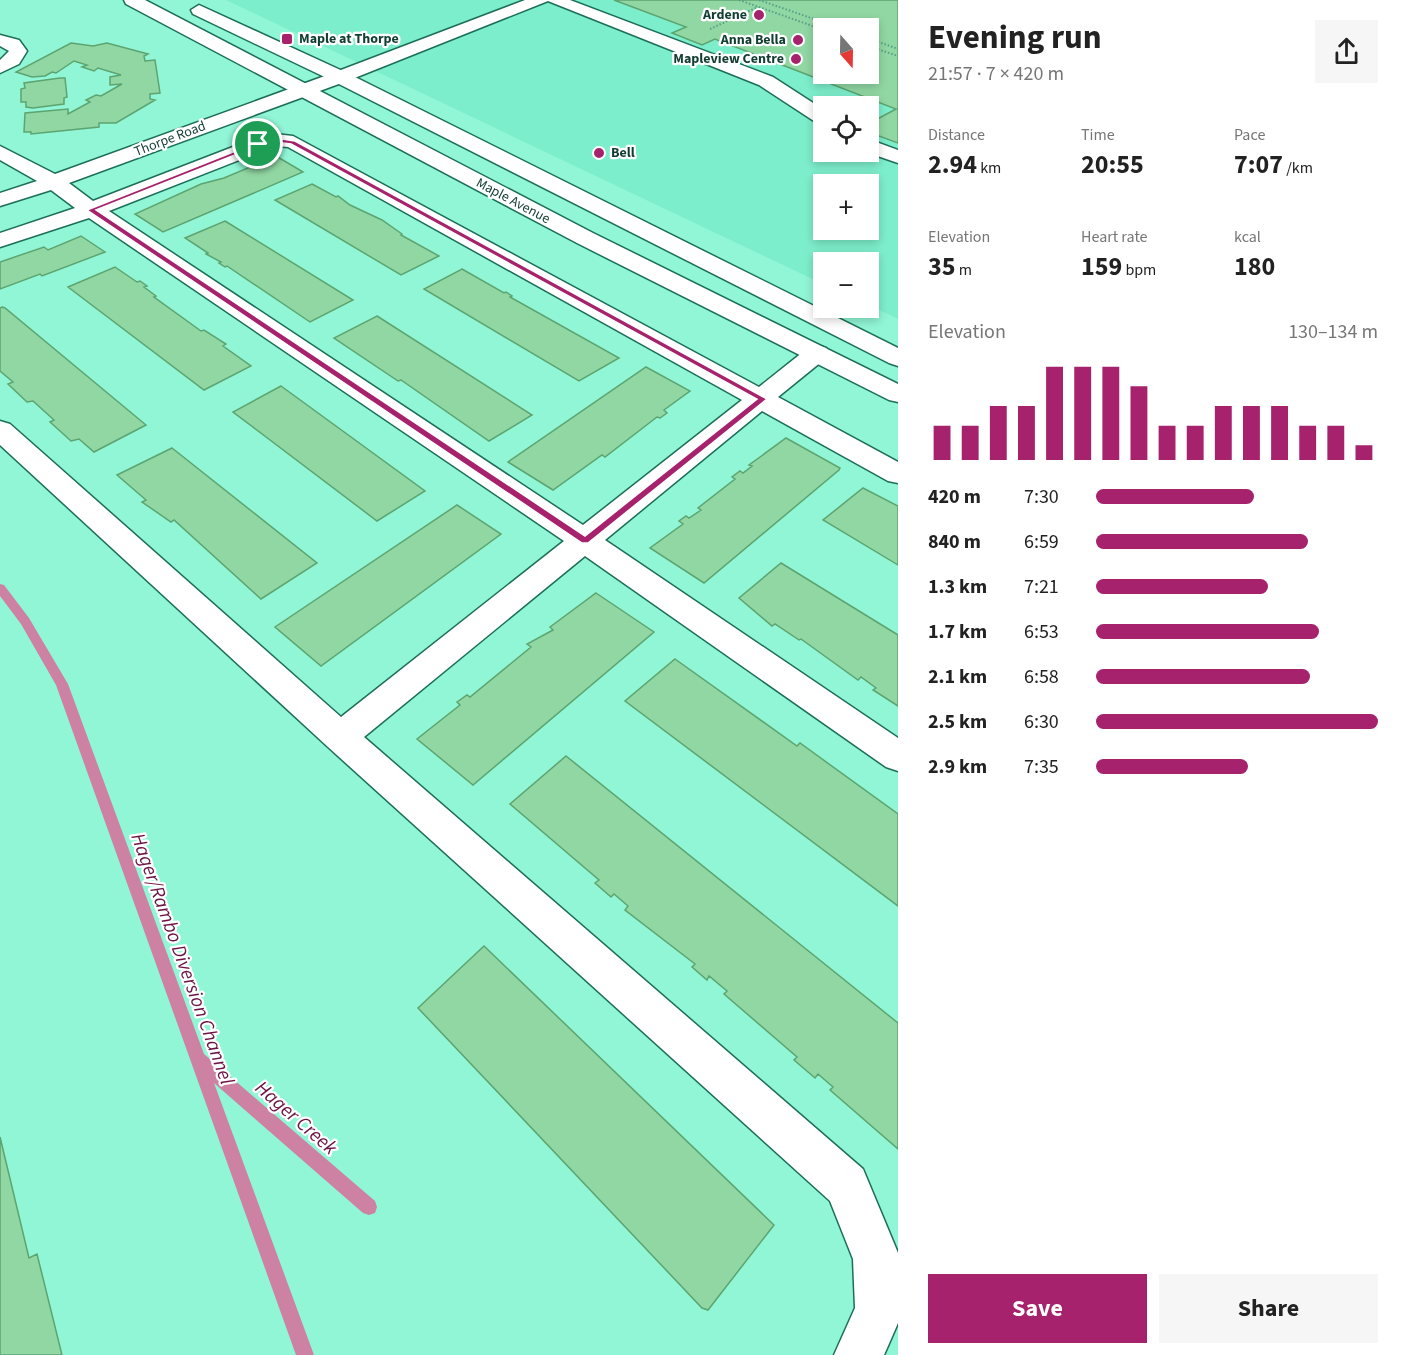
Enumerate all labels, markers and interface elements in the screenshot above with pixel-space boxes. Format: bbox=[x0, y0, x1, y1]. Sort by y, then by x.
place label: Ardene bbox=[702, 5, 747, 25]
marker: Ardene bbox=[752, 8, 766, 22]
text: Evening run bbox=[928, 14, 1102, 61]
north arrow bbox=[813, 18, 879, 84]
map controls bbox=[813, 18, 879, 318]
button: share bbox=[1315, 20, 1378, 83]
place label: Maple at Thorpe bbox=[299, 29, 399, 49]
place label: Anna Bella bbox=[720, 30, 786, 50]
marker: Maple at Thorpe bbox=[280, 32, 294, 46]
marker: Anna Bella bbox=[791, 33, 805, 47]
place label: Mapleview Centre bbox=[673, 49, 784, 69]
marker: Mapleview Centre bbox=[789, 52, 803, 66]
text: 21:57 · 7 × 420 m bbox=[928, 60, 1064, 88]
button: locate bbox=[813, 96, 879, 162]
street label: Thorpe Road bbox=[131, 116, 209, 162]
pin bbox=[232, 118, 283, 169]
text: Distance bbox=[928, 124, 985, 146]
text: Time bbox=[1081, 124, 1115, 146]
text: Pace bbox=[1234, 124, 1265, 146]
icon: arrive bbox=[241, 127, 274, 160]
place label: Bell bbox=[611, 143, 635, 163]
marker: Bell bbox=[592, 146, 606, 160]
text: 2.94 bbox=[928, 146, 977, 183]
text: 20:55 bbox=[1081, 146, 1144, 183]
text: 7:07 bbox=[1234, 146, 1283, 183]
text: km bbox=[977, 157, 1001, 179]
text: /km bbox=[1283, 157, 1313, 179]
street label: Maple Avenue bbox=[472, 173, 554, 229]
button: + bbox=[813, 174, 879, 240]
text: Elevation bbox=[928, 226, 990, 248]
text: Heart rate bbox=[1081, 226, 1148, 248]
text: kcal bbox=[1234, 226, 1261, 248]
text: 35 bbox=[928, 248, 955, 285]
text: 159 bbox=[1081, 248, 1122, 285]
text: 180 bbox=[1234, 248, 1275, 285]
button: − bbox=[813, 252, 879, 318]
text: m bbox=[955, 259, 972, 281]
text: bpm bbox=[1122, 259, 1156, 281]
text: Elevation bbox=[928, 318, 1006, 346]
text: 130–134 m bbox=[1288, 318, 1378, 346]
text: 420 m bbox=[928, 483, 981, 511]
text: 7:30 bbox=[1024, 483, 1059, 511]
text: 840 m bbox=[928, 528, 981, 556]
text: 6:59 bbox=[1024, 528, 1059, 556]
text: 1.3 km bbox=[928, 573, 987, 601]
text: 7:21 bbox=[1024, 573, 1059, 601]
text: 1.7 km bbox=[928, 618, 987, 646]
text: 6:53 bbox=[1024, 618, 1059, 646]
text: 2.1 km bbox=[928, 663, 987, 691]
text: 6:58 bbox=[1024, 663, 1059, 691]
text: 2.5 km bbox=[928, 708, 987, 736]
text: 6:30 bbox=[1024, 708, 1059, 736]
text: 2.9 km bbox=[928, 753, 987, 781]
text: 7:35 bbox=[1024, 753, 1059, 781]
water label: Hager/Rambo Diversion Channel bbox=[123, 829, 241, 1089]
water label: Hager Creek bbox=[249, 1074, 343, 1162]
button: Save bbox=[928, 1274, 1147, 1343]
button: Share bbox=[1159, 1274, 1378, 1343]

